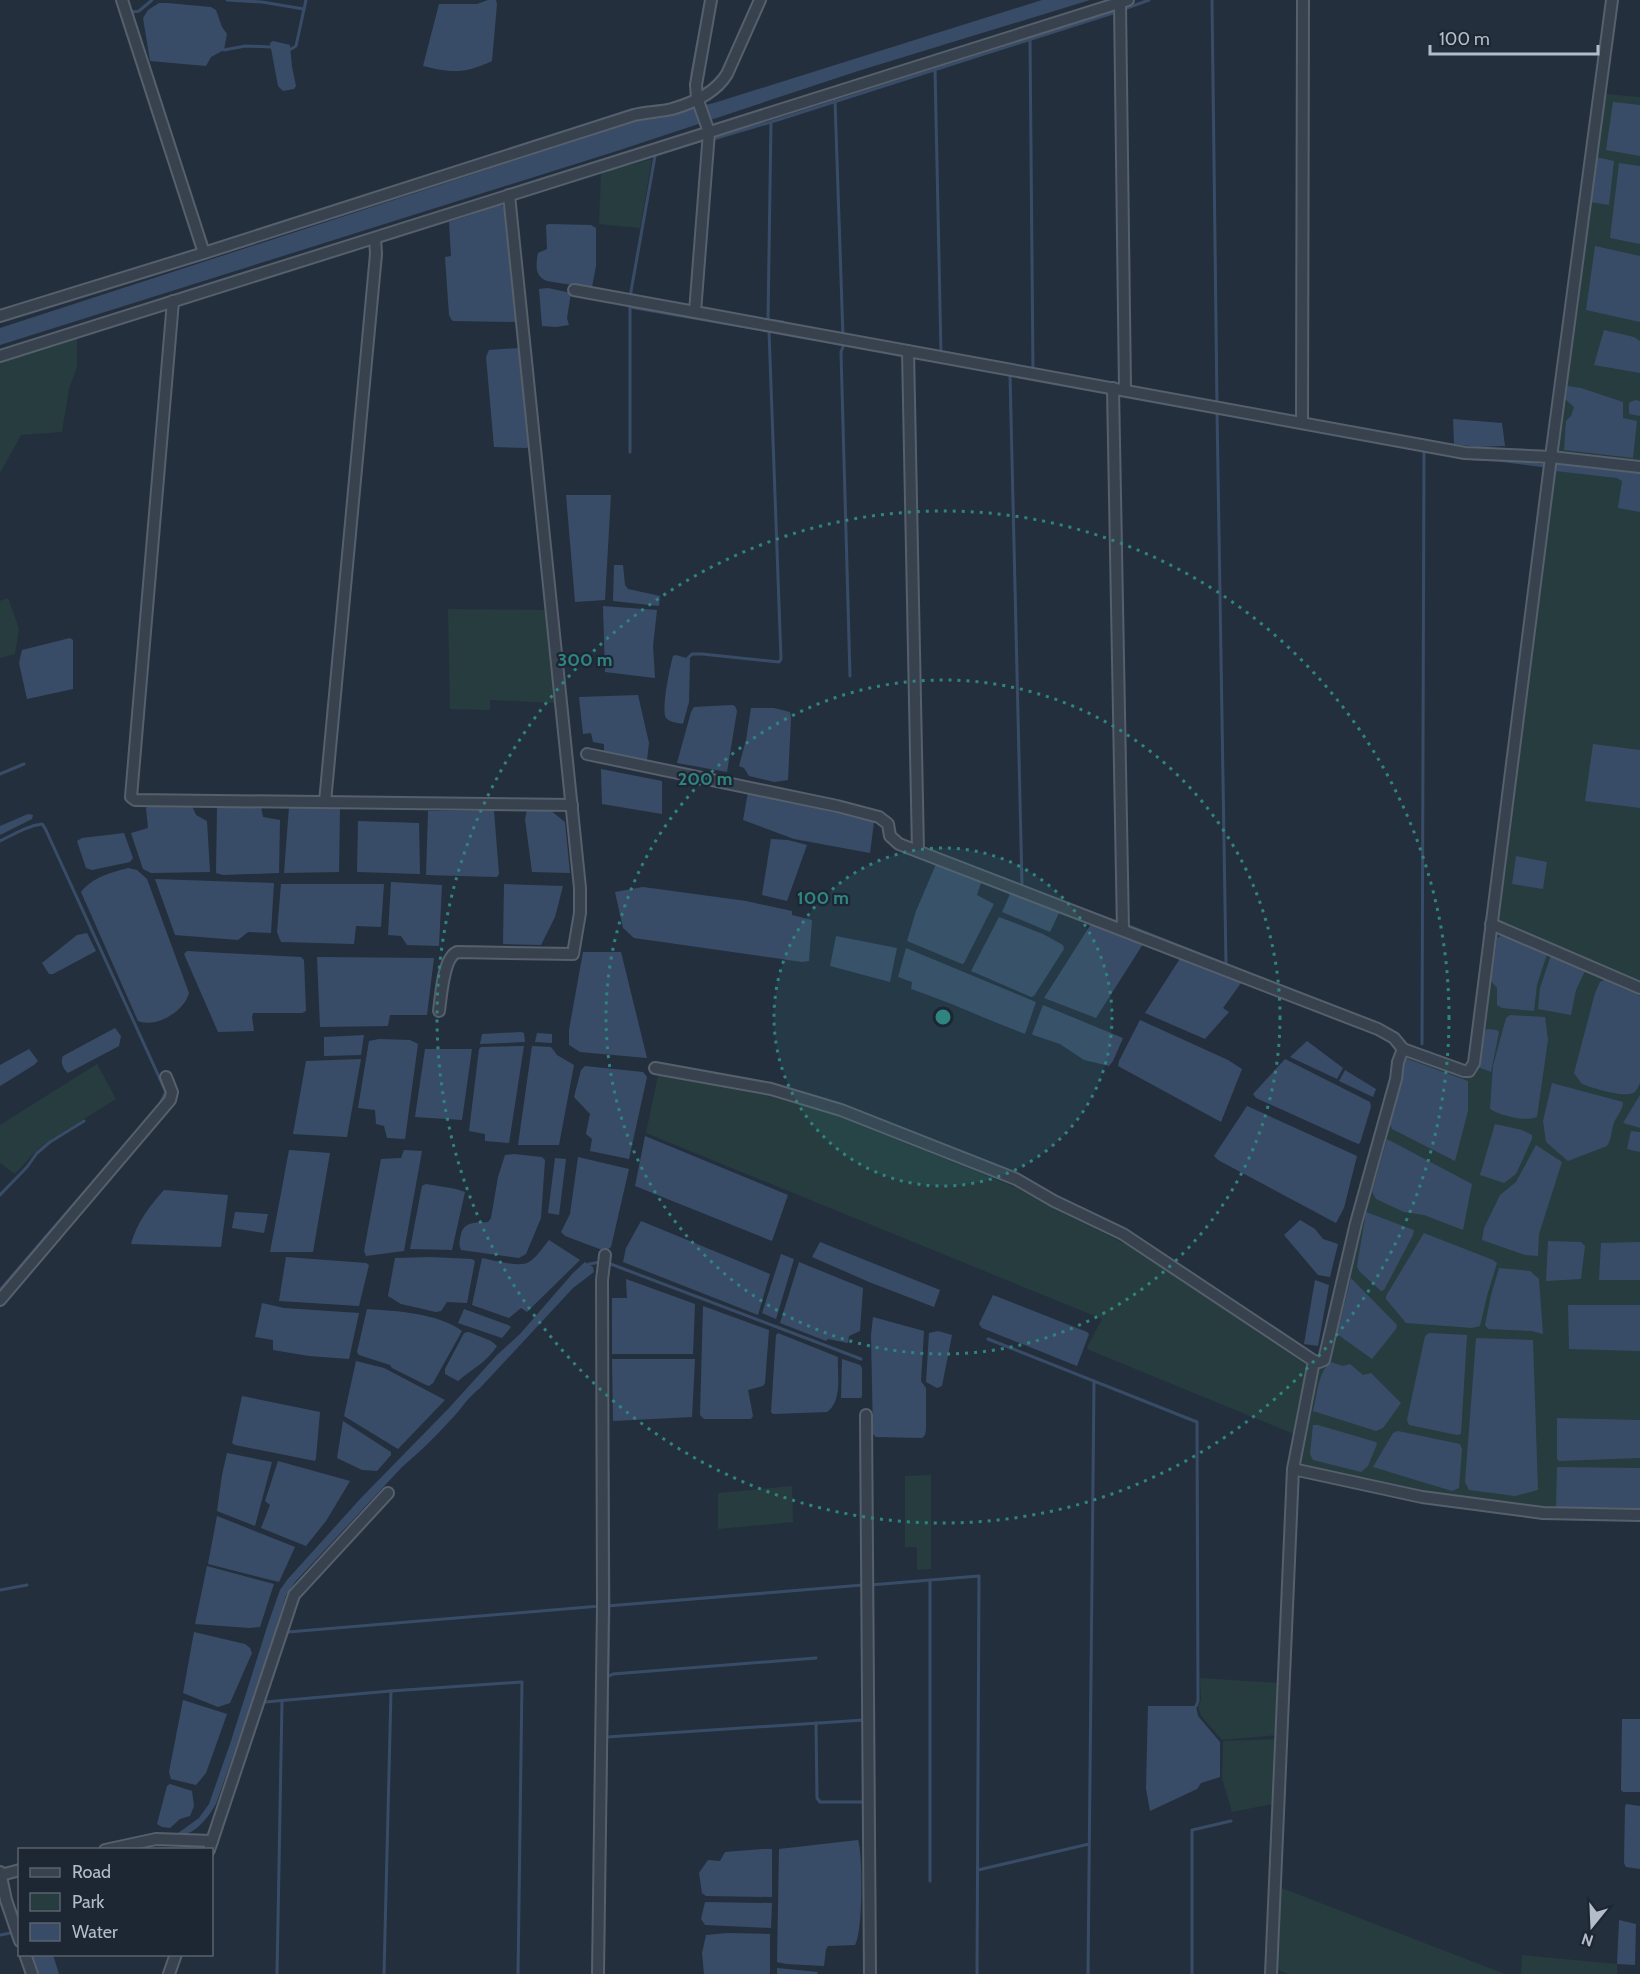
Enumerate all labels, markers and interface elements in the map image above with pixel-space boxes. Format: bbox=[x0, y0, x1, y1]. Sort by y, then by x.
scale bar bbox=[1430, 18, 1598, 56]
text: 100 m bbox=[1439, 28, 1490, 50]
text: 300 m bbox=[558, 649, 612, 671]
text: 200 m bbox=[678, 768, 732, 790]
text: 100 m bbox=[797, 887, 849, 909]
centre of rings bbox=[933, 1007, 953, 1027]
legend bbox=[18, 1848, 213, 1956]
text: Road bbox=[72, 1861, 111, 1883]
text: Park bbox=[72, 1891, 105, 1913]
north arrow bbox=[1562, 1896, 1622, 1956]
text: Water bbox=[72, 1921, 118, 1943]
text: N bbox=[1579, 1929, 1596, 1951]

